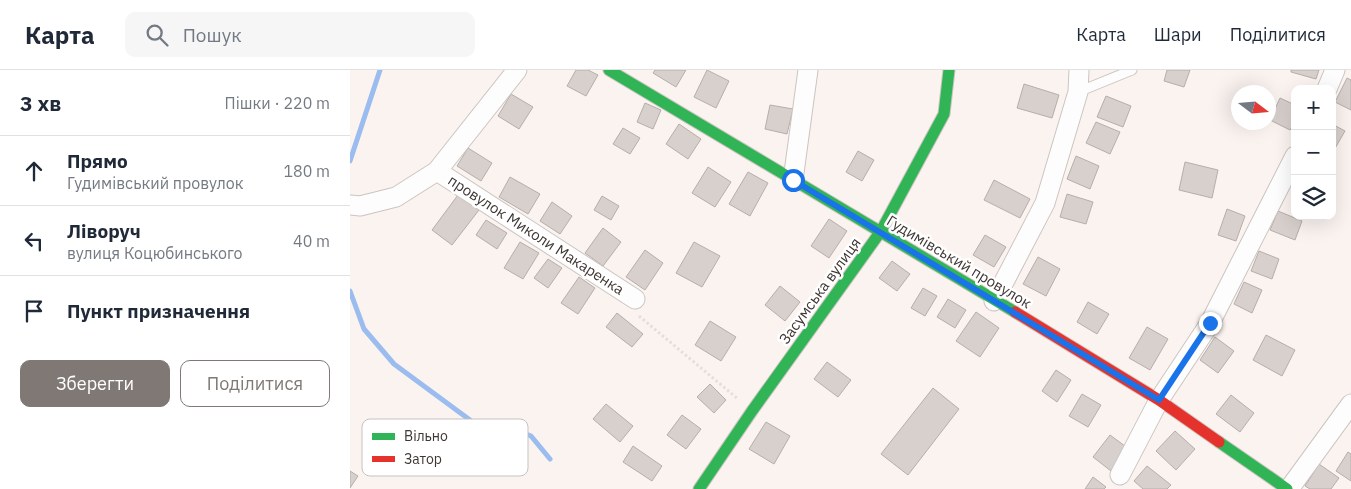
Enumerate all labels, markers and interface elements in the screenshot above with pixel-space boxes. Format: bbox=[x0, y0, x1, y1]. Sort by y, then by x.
search box bbox=[125, 12, 475, 57]
text: Карта bbox=[25, 19, 95, 51]
icon: search bbox=[143, 21, 171, 49]
text: Пошук bbox=[183, 23, 242, 47]
text: Карта bbox=[1076, 23, 1126, 46]
text: Шари bbox=[1154, 23, 1202, 46]
text: Поділитися bbox=[1230, 23, 1326, 46]
north arrow bbox=[1231, 85, 1276, 130]
map controls bbox=[1291, 85, 1336, 220]
button: + bbox=[1291, 85, 1336, 130]
text: 3 хв bbox=[20, 89, 61, 117]
text: Пішки · 220 m bbox=[225, 93, 330, 113]
button: − bbox=[1291, 130, 1336, 175]
text: Прямо bbox=[67, 149, 128, 173]
icon: ahead bbox=[20, 157, 48, 185]
text: 180 m bbox=[283, 161, 330, 181]
route start bbox=[782, 169, 805, 192]
street label: провулок Миколи Макаренка bbox=[445, 170, 628, 299]
text: Гудимівський провулок bbox=[67, 173, 244, 193]
button: layers bbox=[1291, 175, 1336, 220]
street label: Гудимівський провулок bbox=[883, 211, 1035, 312]
text: Ліворуч bbox=[67, 219, 141, 243]
icon: left bbox=[20, 227, 48, 255]
text: 40 m bbox=[293, 231, 330, 251]
street label: Засумська вулиця bbox=[775, 234, 865, 348]
text: вулиця Коцюбинського bbox=[67, 243, 243, 263]
icon: arrive bbox=[20, 297, 48, 325]
text: Пункт призначення bbox=[67, 299, 250, 323]
route end bbox=[1199, 312, 1222, 335]
button: Зберегти bbox=[20, 360, 170, 407]
button: Поділитися bbox=[180, 360, 330, 407]
legend bbox=[362, 419, 528, 476]
text: Вільно bbox=[404, 427, 448, 445]
text: Затор bbox=[404, 450, 442, 468]

